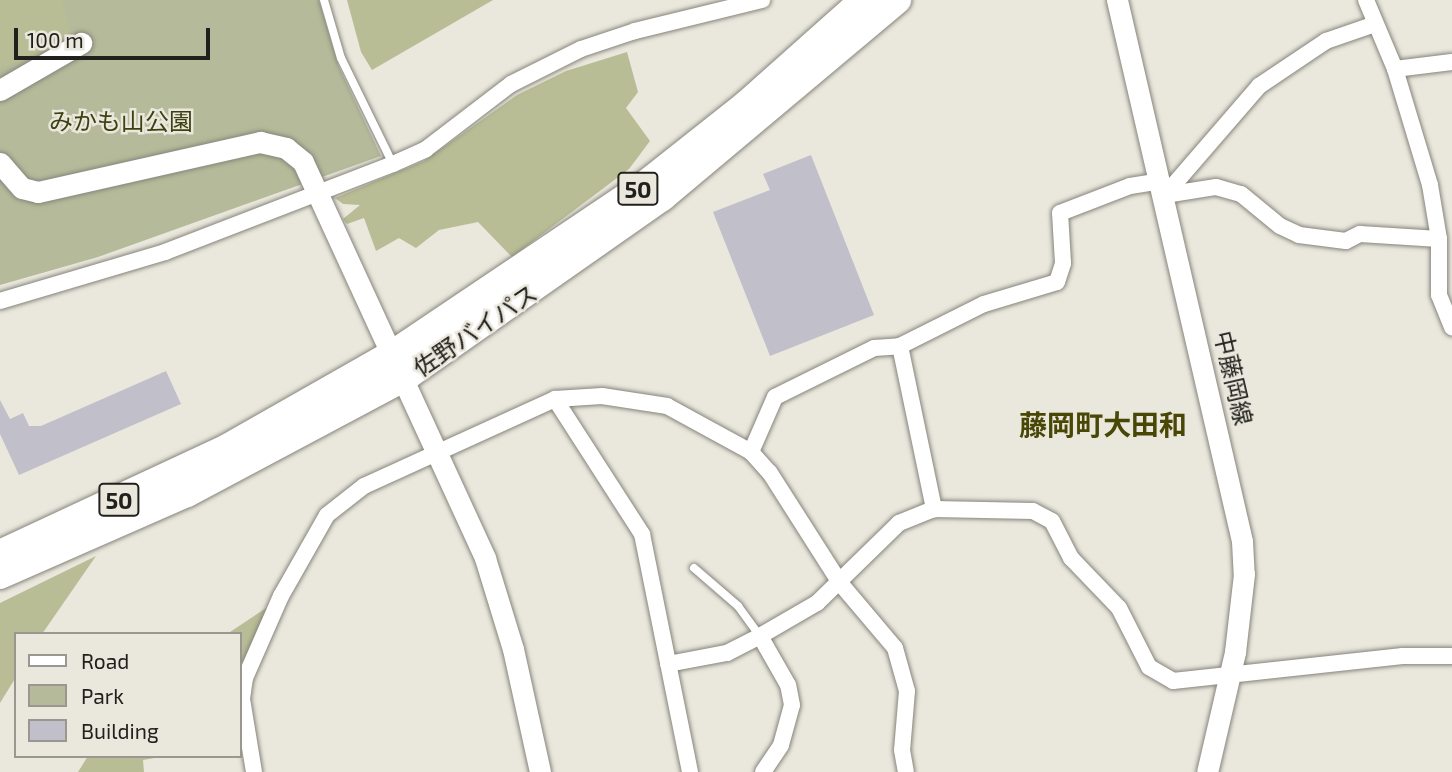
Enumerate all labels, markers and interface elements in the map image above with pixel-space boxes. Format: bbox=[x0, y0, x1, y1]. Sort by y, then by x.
scale bar bbox=[18, 14, 214, 58]
text: 100 m bbox=[27, 27, 84, 52]
park label: みかも山公園 bbox=[49, 107, 193, 135]
road number: 50 bbox=[617, 170, 659, 208]
street label: 佐野バイパス bbox=[407, 278, 543, 382]
street label: 中藤岡線 bbox=[1209, 328, 1259, 428]
district label: 藤岡町大田和 bbox=[1019, 407, 1187, 441]
road number: 50 bbox=[98, 480, 140, 520]
legend bbox=[14, 632, 242, 758]
text: Road bbox=[81, 648, 129, 673]
text: Park bbox=[81, 683, 124, 708]
text: Building bbox=[81, 718, 159, 743]

